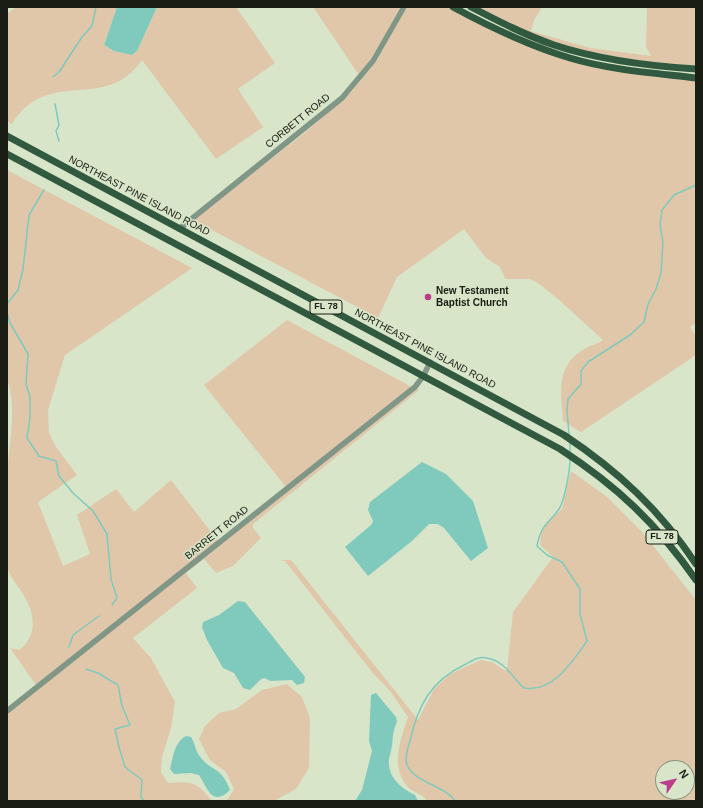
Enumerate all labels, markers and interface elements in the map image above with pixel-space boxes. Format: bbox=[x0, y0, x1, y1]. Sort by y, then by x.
street label: CORBETT ROAD bbox=[263, 91, 333, 151]
street label: NORTHEAST PINE ISLAND ROAD bbox=[66, 154, 212, 238]
place label: New Testament Baptist Church bbox=[436, 285, 509, 308]
marker: New Testament Baptist Church bbox=[423, 292, 433, 302]
road number: FL 78 bbox=[310, 300, 342, 314]
street label: NORTHEAST PINE ISLAND ROAD bbox=[352, 307, 498, 391]
street label: BARRETT ROAD bbox=[183, 504, 251, 562]
road number: FL 78 bbox=[646, 530, 678, 544]
north arrow bbox=[655, 760, 695, 800]
text: N bbox=[677, 767, 691, 780]

